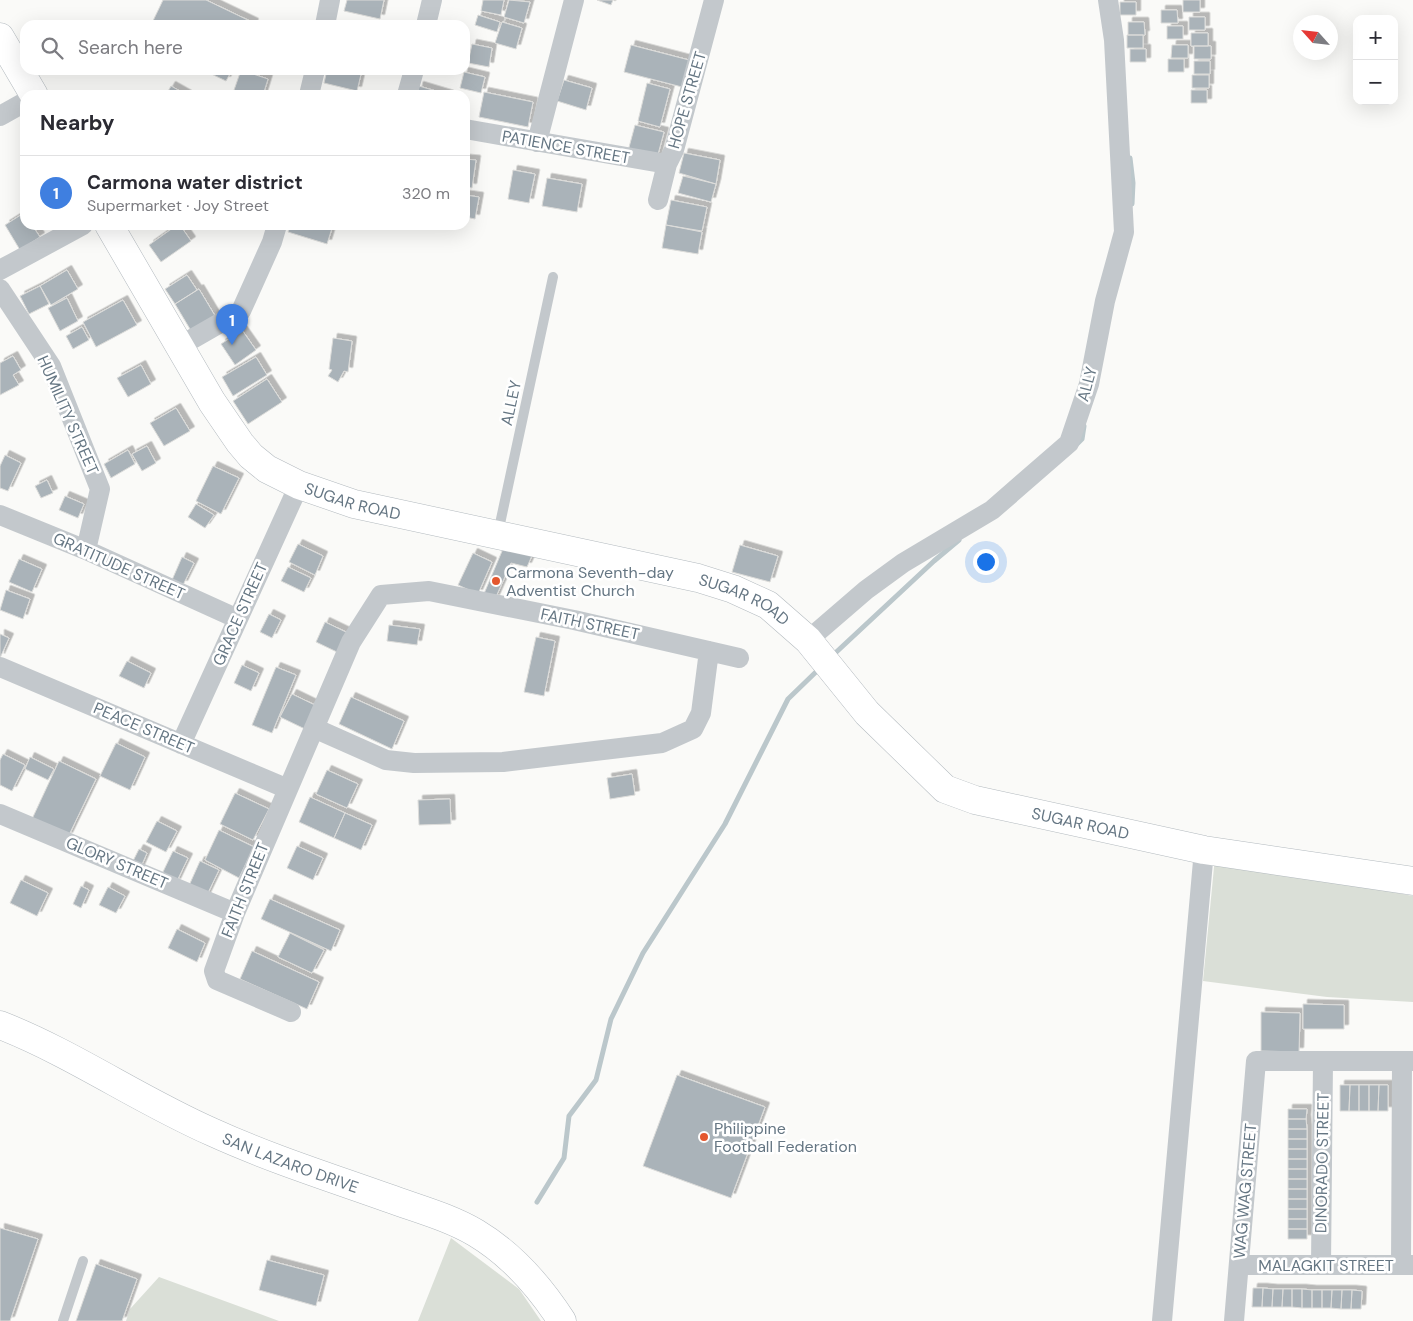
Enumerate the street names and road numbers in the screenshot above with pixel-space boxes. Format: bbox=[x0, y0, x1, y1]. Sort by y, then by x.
street label: HOPE STREET bbox=[663, 49, 711, 151]
street label: PATIENCE STREET bbox=[500, 125, 632, 169]
street label: HUMILITY STREET bbox=[32, 352, 104, 478]
street label: ALLY bbox=[1072, 364, 1102, 404]
street label: ALLEY bbox=[496, 378, 526, 428]
street label: SUGAR ROAD bbox=[302, 477, 403, 524]
street label: GRATITUDE STREET bbox=[50, 528, 188, 604]
street label: GRACE STREET bbox=[208, 559, 272, 669]
street label: SUGAR ROAD bbox=[696, 568, 794, 630]
street label: FAITH STREET bbox=[539, 603, 641, 645]
street label: PEACE STREET bbox=[90, 697, 198, 759]
street label: SUGAR ROAD bbox=[1030, 802, 1131, 844]
street label: GLORY STREET bbox=[63, 832, 171, 894]
street label: FAITH STREET bbox=[216, 839, 274, 941]
street label: DINORADO STREET bbox=[1310, 1093, 1334, 1233]
street label: WAG WAG STREET bbox=[1229, 1122, 1261, 1260]
street label: SAN LAZARO DRIVE bbox=[219, 1127, 362, 1197]
street label: MALAGKIT STREET bbox=[1258, 1255, 1394, 1276]

